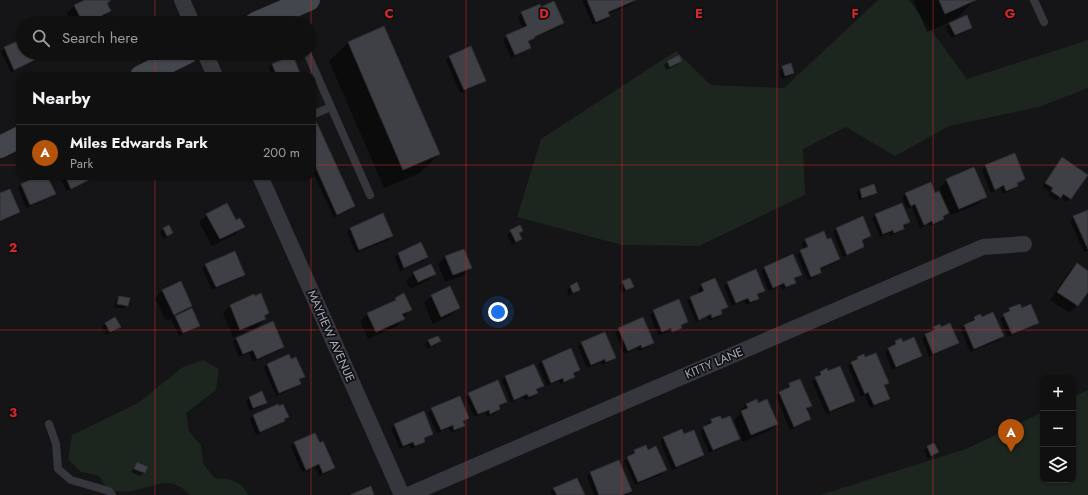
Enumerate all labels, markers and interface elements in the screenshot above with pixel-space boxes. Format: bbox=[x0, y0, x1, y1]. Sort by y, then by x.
text: C bbox=[384, 4, 394, 23]
text: D bbox=[539, 4, 549, 23]
text: E bbox=[695, 4, 703, 23]
text: F bbox=[851, 4, 859, 23]
text: G bbox=[1005, 4, 1016, 23]
search box bbox=[16, 16, 316, 60]
icon: search bbox=[30, 27, 52, 49]
text: Search here bbox=[62, 27, 138, 49]
text: Nearby bbox=[32, 86, 90, 110]
text: Miles Edwards Park bbox=[70, 132, 208, 154]
text: A bbox=[40, 143, 50, 162]
text: 200 m bbox=[263, 143, 300, 162]
text: Park bbox=[70, 154, 93, 173]
text: 2 bbox=[9, 238, 17, 257]
street label: MAYHEW AVENUE bbox=[303, 287, 359, 385]
your location bbox=[488, 302, 508, 322]
street label: KITTY LANE bbox=[682, 343, 746, 383]
map controls bbox=[1040, 375, 1076, 483]
button: + bbox=[1040, 375, 1076, 411]
text: 3 bbox=[9, 403, 17, 422]
button: − bbox=[1040, 411, 1076, 447]
pin: A bbox=[998, 419, 1024, 452]
button: layers bbox=[1040, 447, 1076, 483]

